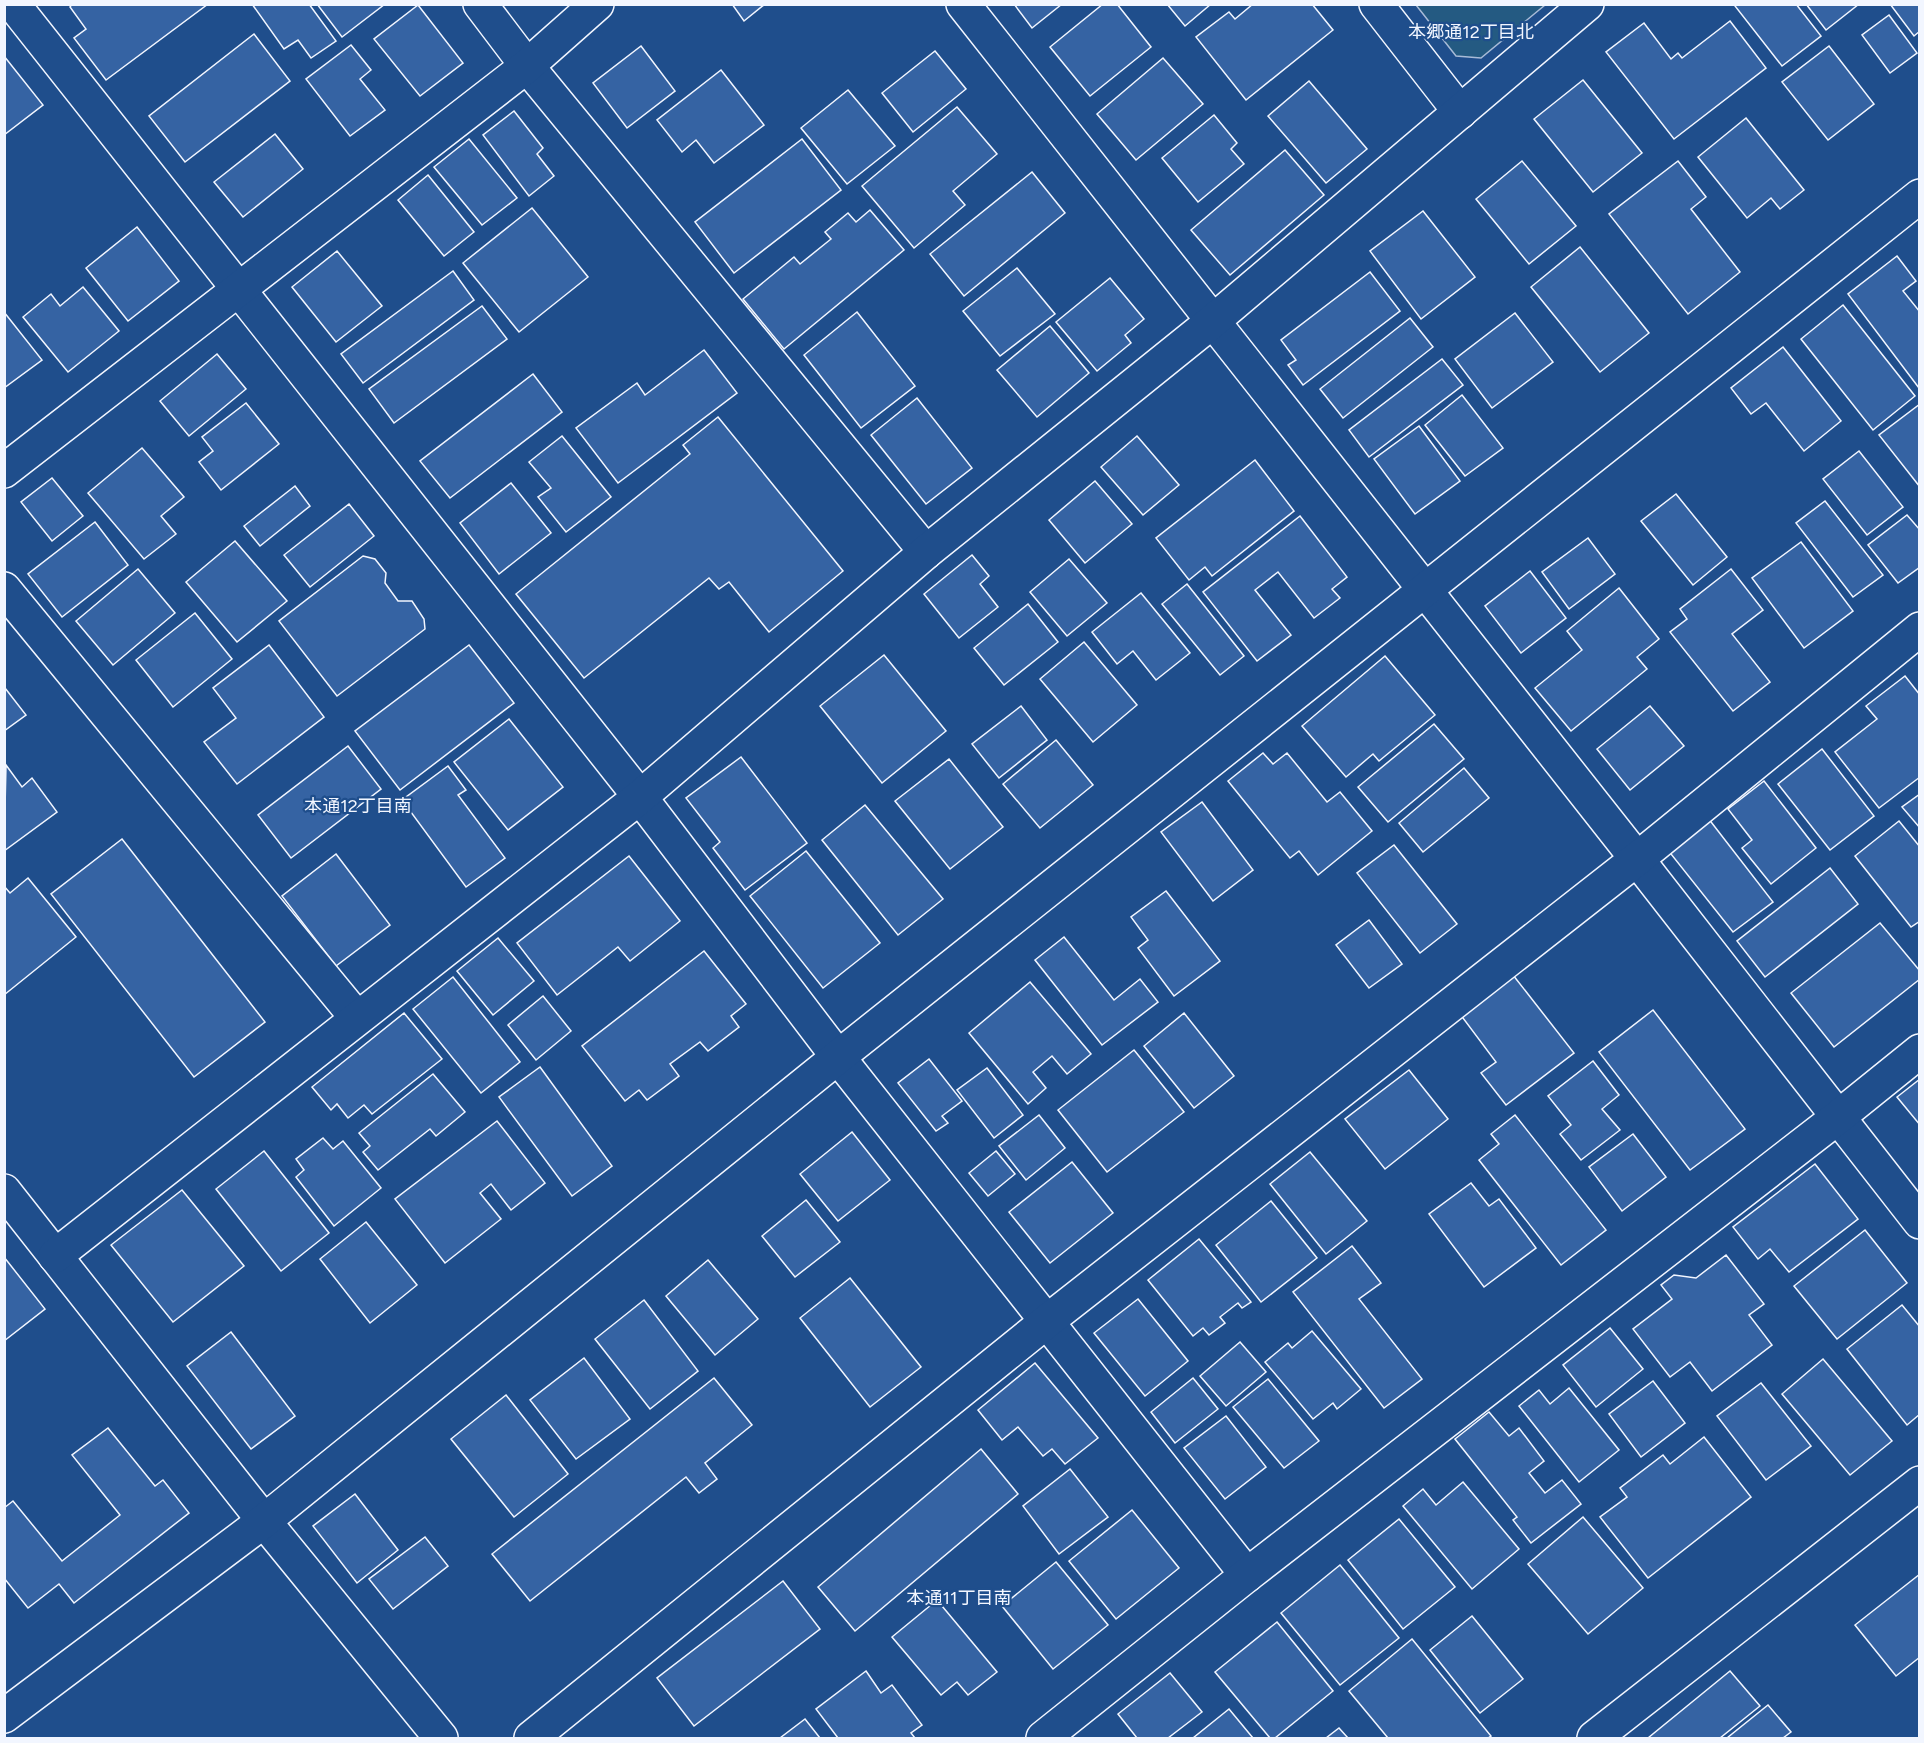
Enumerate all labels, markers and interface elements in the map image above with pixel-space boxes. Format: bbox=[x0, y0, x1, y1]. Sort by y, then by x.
district label: 本郷通12丁目北 bbox=[1408, 21, 1534, 43]
district label: 本通12丁目南 bbox=[304, 795, 412, 817]
district label: 本通11丁目南 bbox=[907, 1587, 1011, 1609]

